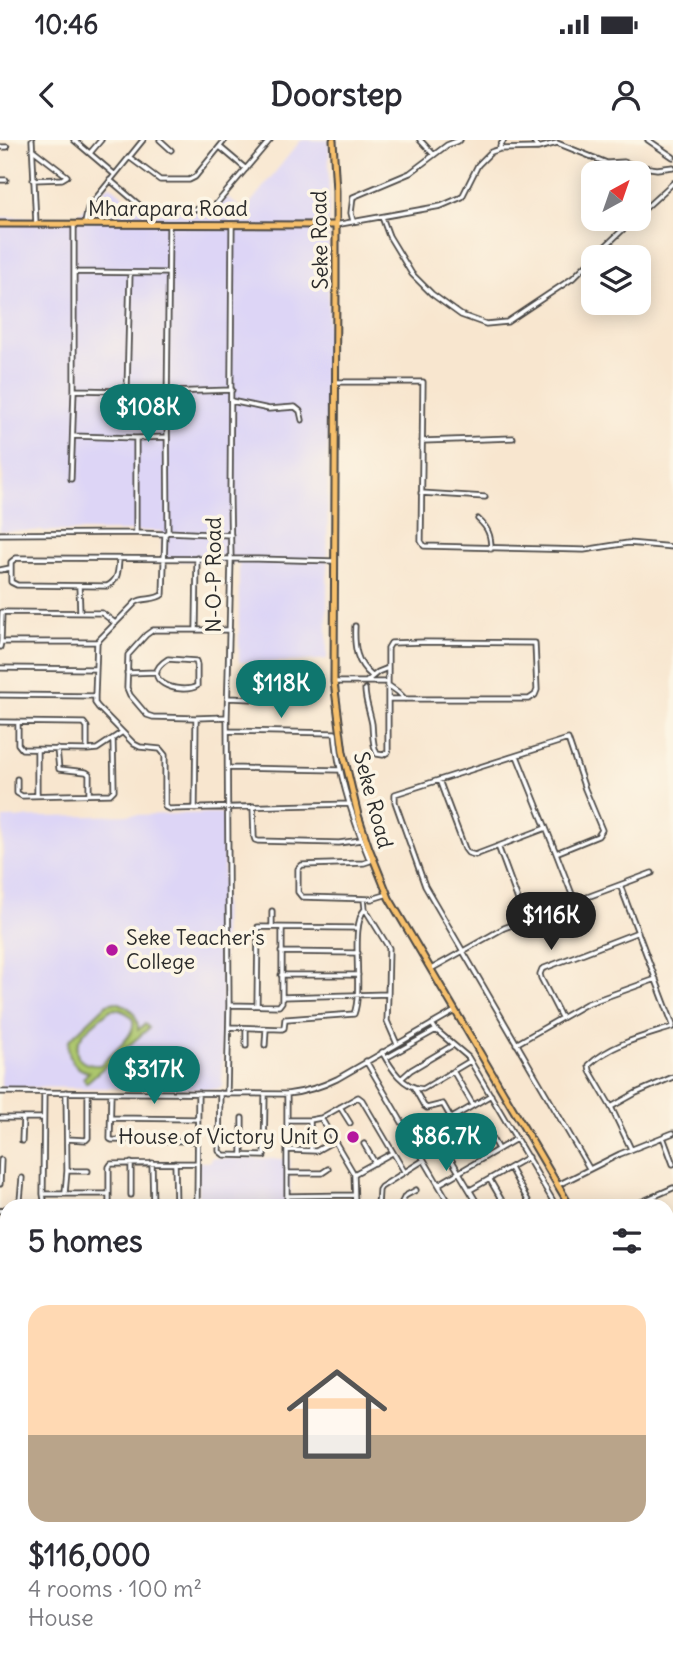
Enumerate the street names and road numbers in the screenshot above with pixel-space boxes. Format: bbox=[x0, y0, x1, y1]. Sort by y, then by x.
street label: Seke Road bbox=[305, 190, 334, 290]
street label: Mharapara Road bbox=[88, 195, 248, 222]
street label: N-O-P Road bbox=[200, 517, 227, 633]
street label: Seke Road bbox=[348, 749, 399, 851]

